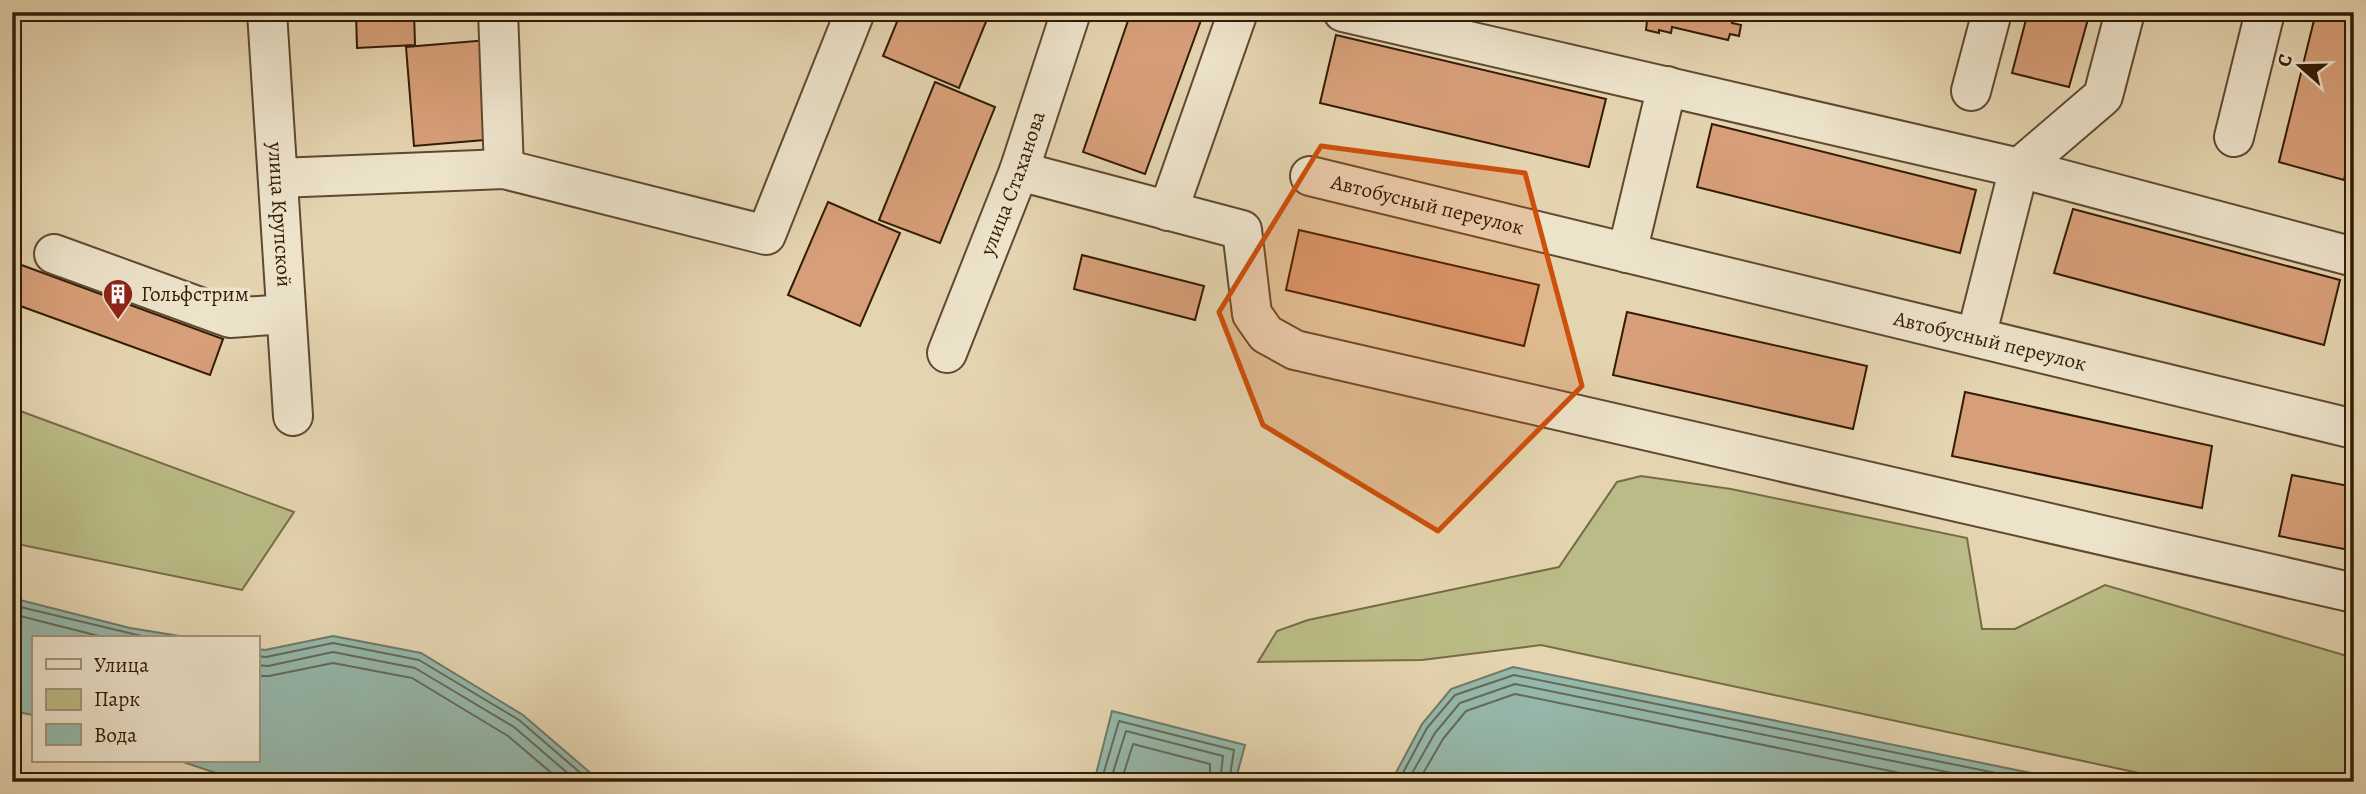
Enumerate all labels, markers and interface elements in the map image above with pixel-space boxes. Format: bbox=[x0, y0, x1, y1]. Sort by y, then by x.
north arrow bbox=[2264, 32, 2334, 102]
text: С bbox=[2271, 51, 2299, 70]
street label: улица Стаханова bbox=[973, 107, 1052, 261]
street label: улица Крупской bbox=[261, 140, 299, 288]
street label: Автобусный переулок bbox=[1328, 167, 1527, 241]
building icon: Гольфстрим bbox=[101, 277, 135, 321]
place label: Гольфстрим bbox=[141, 280, 249, 308]
street label: Автобусный переулок bbox=[1890, 304, 2090, 378]
legend bbox=[32, 636, 259, 762]
text: Улица bbox=[94, 651, 149, 679]
text: Парк bbox=[94, 685, 140, 713]
text: Вода bbox=[94, 721, 137, 749]

